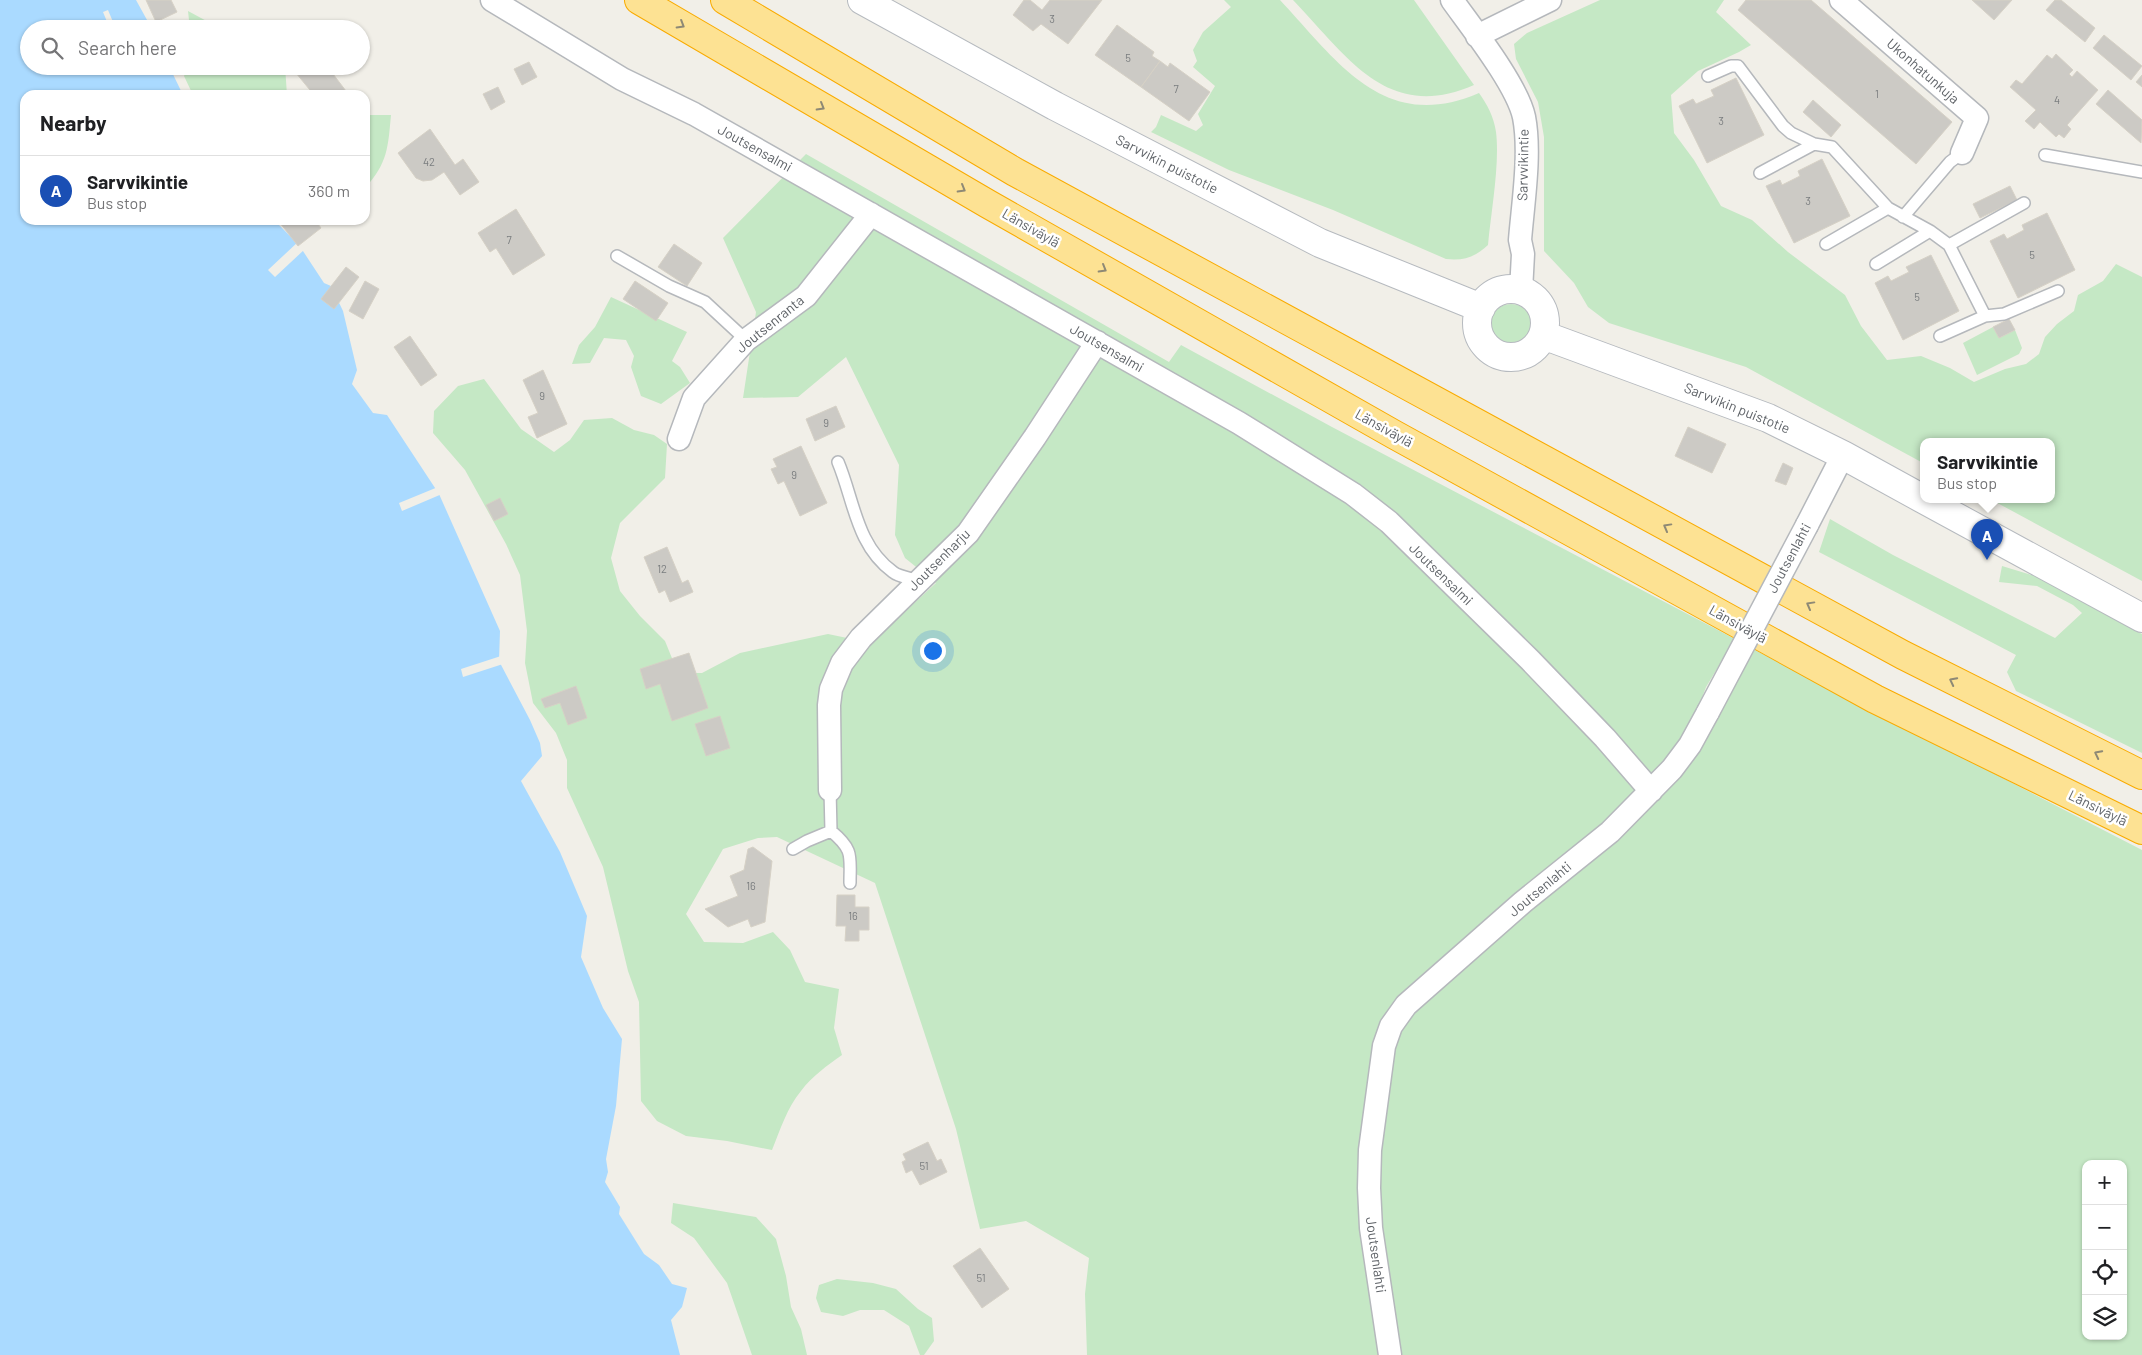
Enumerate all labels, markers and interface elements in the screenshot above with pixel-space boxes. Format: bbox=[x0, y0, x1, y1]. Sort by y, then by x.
house number: 3 bbox=[1049, 12, 1055, 25]
one-way arrow bbox=[676, 18, 685, 28]
search box bbox=[20, 20, 370, 75]
icon: search bbox=[38, 34, 66, 62]
street label: Ukonhatunkuja bbox=[1883, 34, 1963, 107]
text: Search here bbox=[78, 36, 177, 59]
house number: 5 bbox=[1125, 51, 1131, 64]
house number: 7 bbox=[1173, 82, 1179, 95]
house number: 1 bbox=[1875, 87, 1879, 100]
house number: 4 bbox=[2054, 93, 2060, 106]
one-way arrow bbox=[816, 101, 825, 111]
text: Nearby bbox=[40, 110, 106, 135]
house number: 3 bbox=[1718, 114, 1724, 127]
street label: Joutsensalmi bbox=[715, 120, 795, 175]
street label: Sarvvikintie bbox=[1513, 129, 1532, 201]
street label: Sarvvikin puistotie bbox=[1113, 130, 1221, 197]
house number: 42 bbox=[423, 155, 435, 168]
text: Sarvvikintie bbox=[87, 170, 188, 193]
text: A bbox=[51, 181, 61, 200]
text: 360 m bbox=[308, 181, 350, 200]
one-way arrow bbox=[956, 182, 965, 192]
text: Bus stop bbox=[87, 193, 147, 212]
house number: 3 bbox=[1805, 194, 1811, 207]
street label: Länsiväylä bbox=[1000, 204, 1063, 251]
house number: 7 bbox=[506, 233, 512, 246]
house number: 5 bbox=[2029, 248, 2035, 261]
one-way arrow bbox=[1098, 263, 1107, 273]
house number: 5 bbox=[1914, 290, 1920, 303]
street label: Joutsenranta bbox=[732, 291, 807, 356]
street label: Joutsensalmi bbox=[1067, 320, 1147, 376]
street label: Sarvvikin puistotie bbox=[1682, 379, 1793, 437]
house number: 9 bbox=[539, 389, 545, 402]
street label: Länsiväylä bbox=[1352, 405, 1416, 450]
house number: 9 bbox=[823, 416, 829, 429]
popup bbox=[1920, 438, 2055, 503]
text: Sarvvikintie bbox=[1937, 450, 2038, 473]
house number: 9 bbox=[791, 468, 797, 481]
text: Bus stop bbox=[1937, 473, 1997, 492]
pin: A bbox=[1971, 519, 2003, 560]
street label: Joutsenlahti bbox=[1763, 520, 1814, 596]
one-way arrow bbox=[1663, 523, 1672, 533]
street label: Joutsenharju bbox=[904, 525, 973, 594]
street label: Joutsensalmi bbox=[1406, 539, 1477, 608]
house number: 12 bbox=[657, 562, 667, 575]
street label: Länsiväylä bbox=[1706, 601, 1770, 646]
one-way arrow bbox=[1806, 601, 1815, 611]
your location bbox=[920, 638, 946, 664]
one-way arrow bbox=[1949, 677, 1958, 687]
one-way arrow bbox=[2095, 750, 2104, 760]
street label: Länsiväylä bbox=[2066, 786, 2130, 829]
street label: Joutsenlahti bbox=[1505, 857, 1574, 920]
house number: 16 bbox=[746, 879, 756, 892]
house number: 16 bbox=[848, 909, 858, 922]
house number: 51 bbox=[919, 1159, 929, 1172]
map controls bbox=[2082, 1160, 2127, 1340]
button: + bbox=[2082, 1160, 2127, 1205]
button: − bbox=[2082, 1205, 2127, 1250]
street label: Joutsenlahti bbox=[1363, 1216, 1390, 1294]
button: locate bbox=[2082, 1250, 2127, 1295]
house number: 51 bbox=[976, 1271, 986, 1284]
button: layers bbox=[2082, 1295, 2127, 1340]

